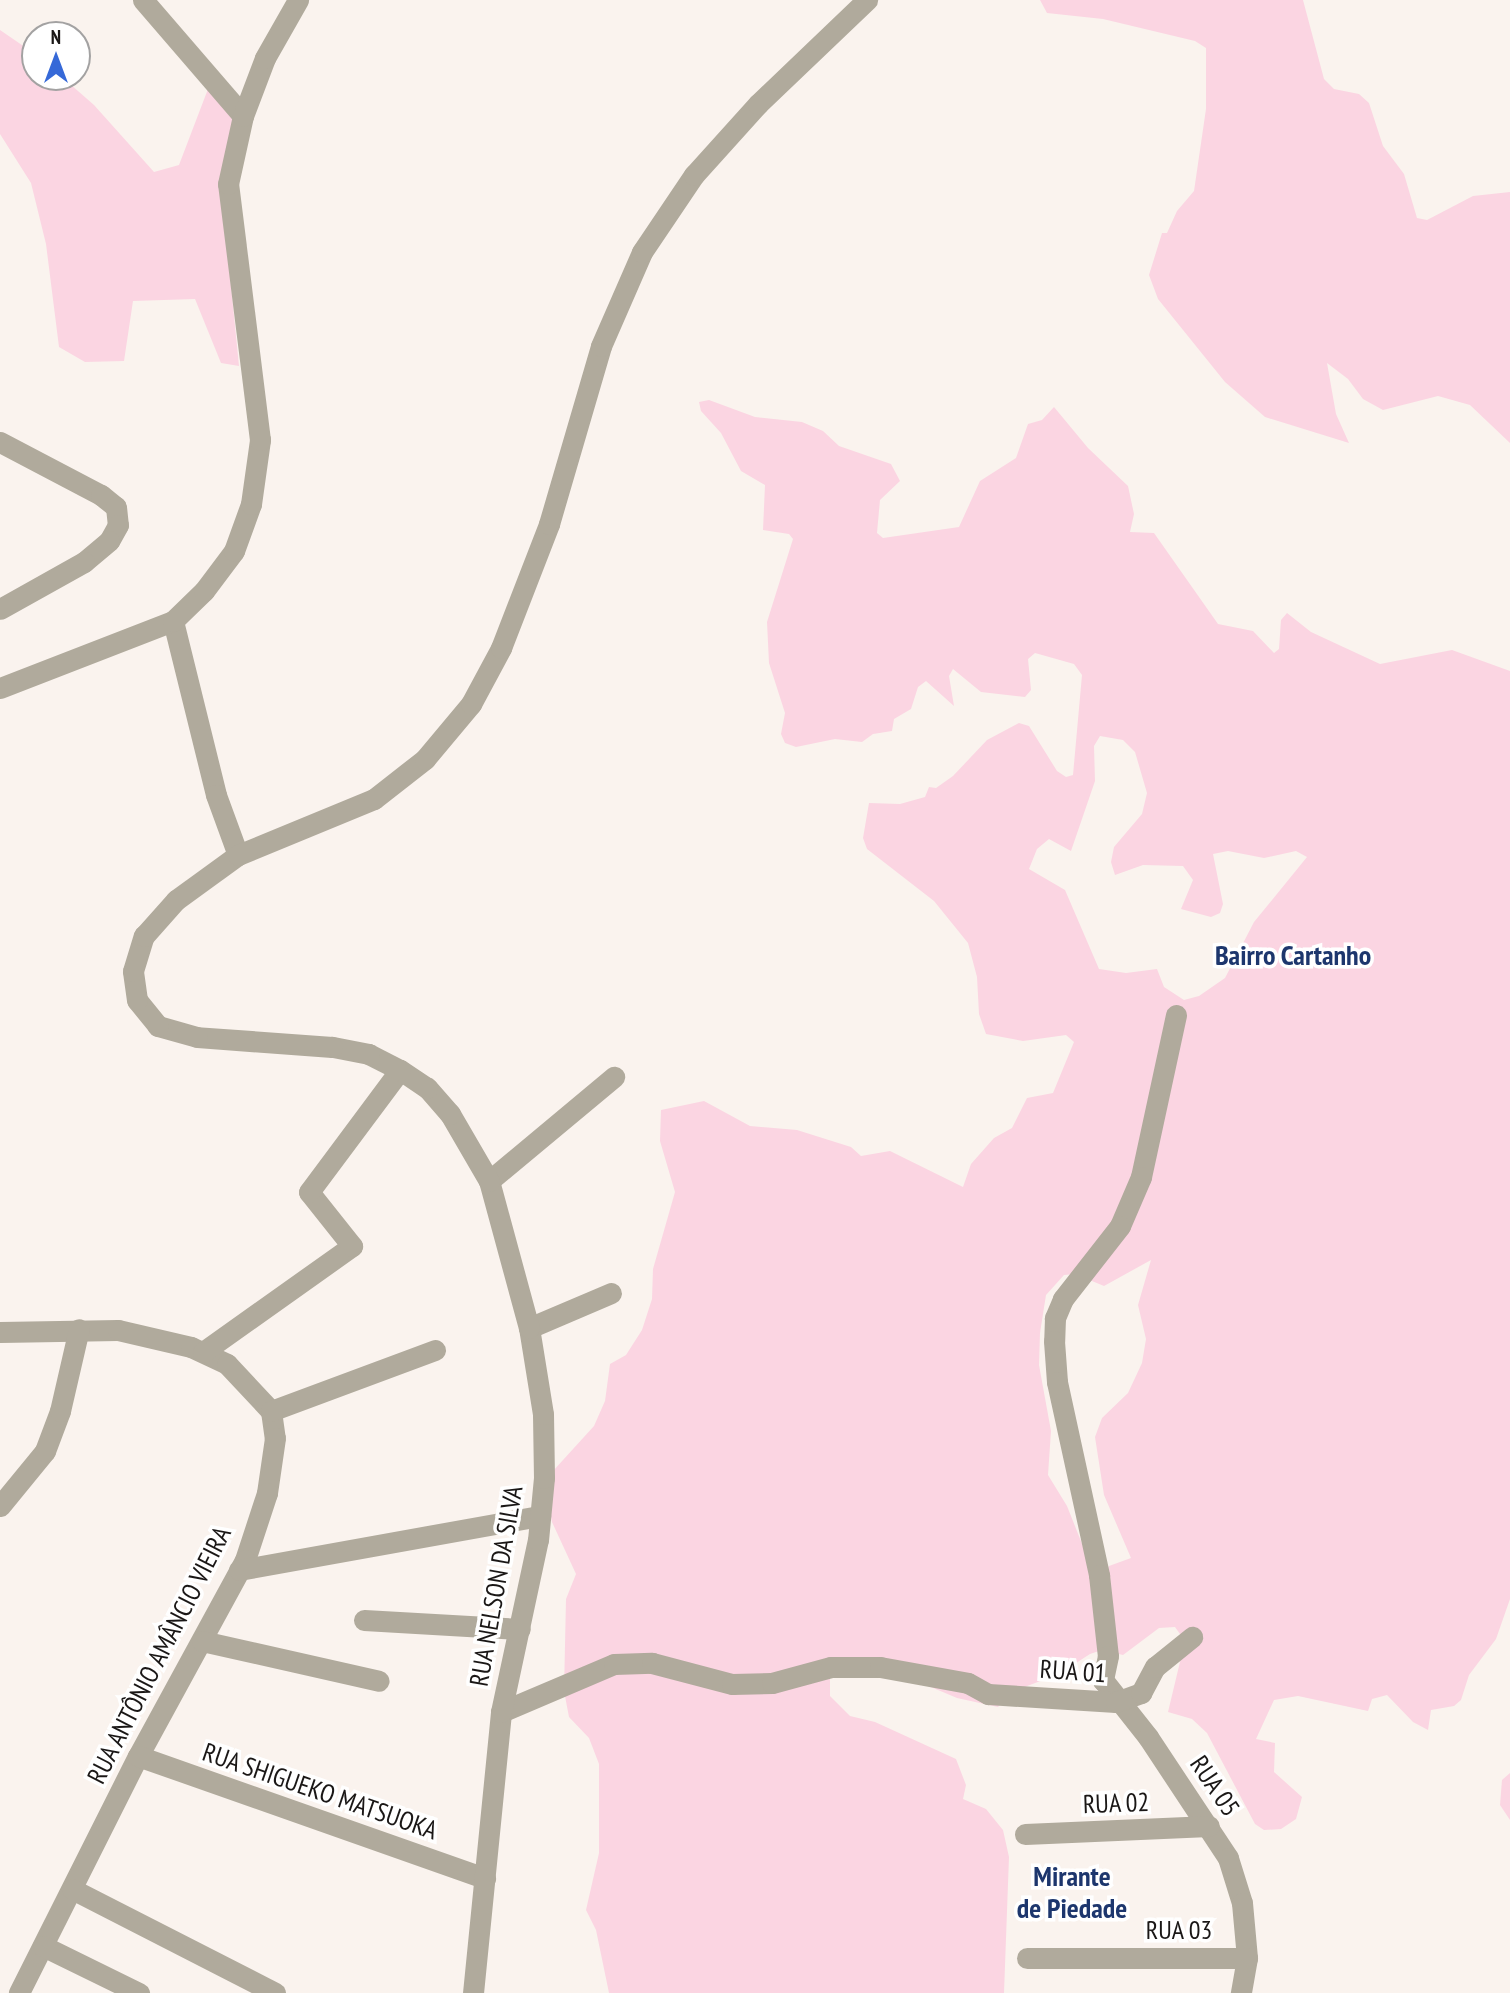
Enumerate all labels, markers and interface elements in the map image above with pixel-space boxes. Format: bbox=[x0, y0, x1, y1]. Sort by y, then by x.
north arrow bbox=[21, 21, 91, 91]
text: N bbox=[51, 25, 61, 49]
district label: Bairro Cartanho bbox=[1215, 938, 1371, 972]
street label: RUA NELSON DA SILVA bbox=[463, 1483, 529, 1689]
street label: RUA ANTÔNIO AMÂNCIO VIEIRA bbox=[80, 1520, 238, 1790]
street label: RUA 01 bbox=[1038, 1653, 1108, 1689]
street label: RUA SHIGUEKO MATSUOKA bbox=[198, 1736, 442, 1846]
street label: RUA 05 bbox=[1183, 1749, 1247, 1823]
street label: RUA 02 bbox=[1082, 1786, 1150, 1820]
district label: Mirante de Piedade bbox=[1017, 1859, 1127, 1925]
street label: RUA 03 bbox=[1145, 1914, 1213, 1946]

